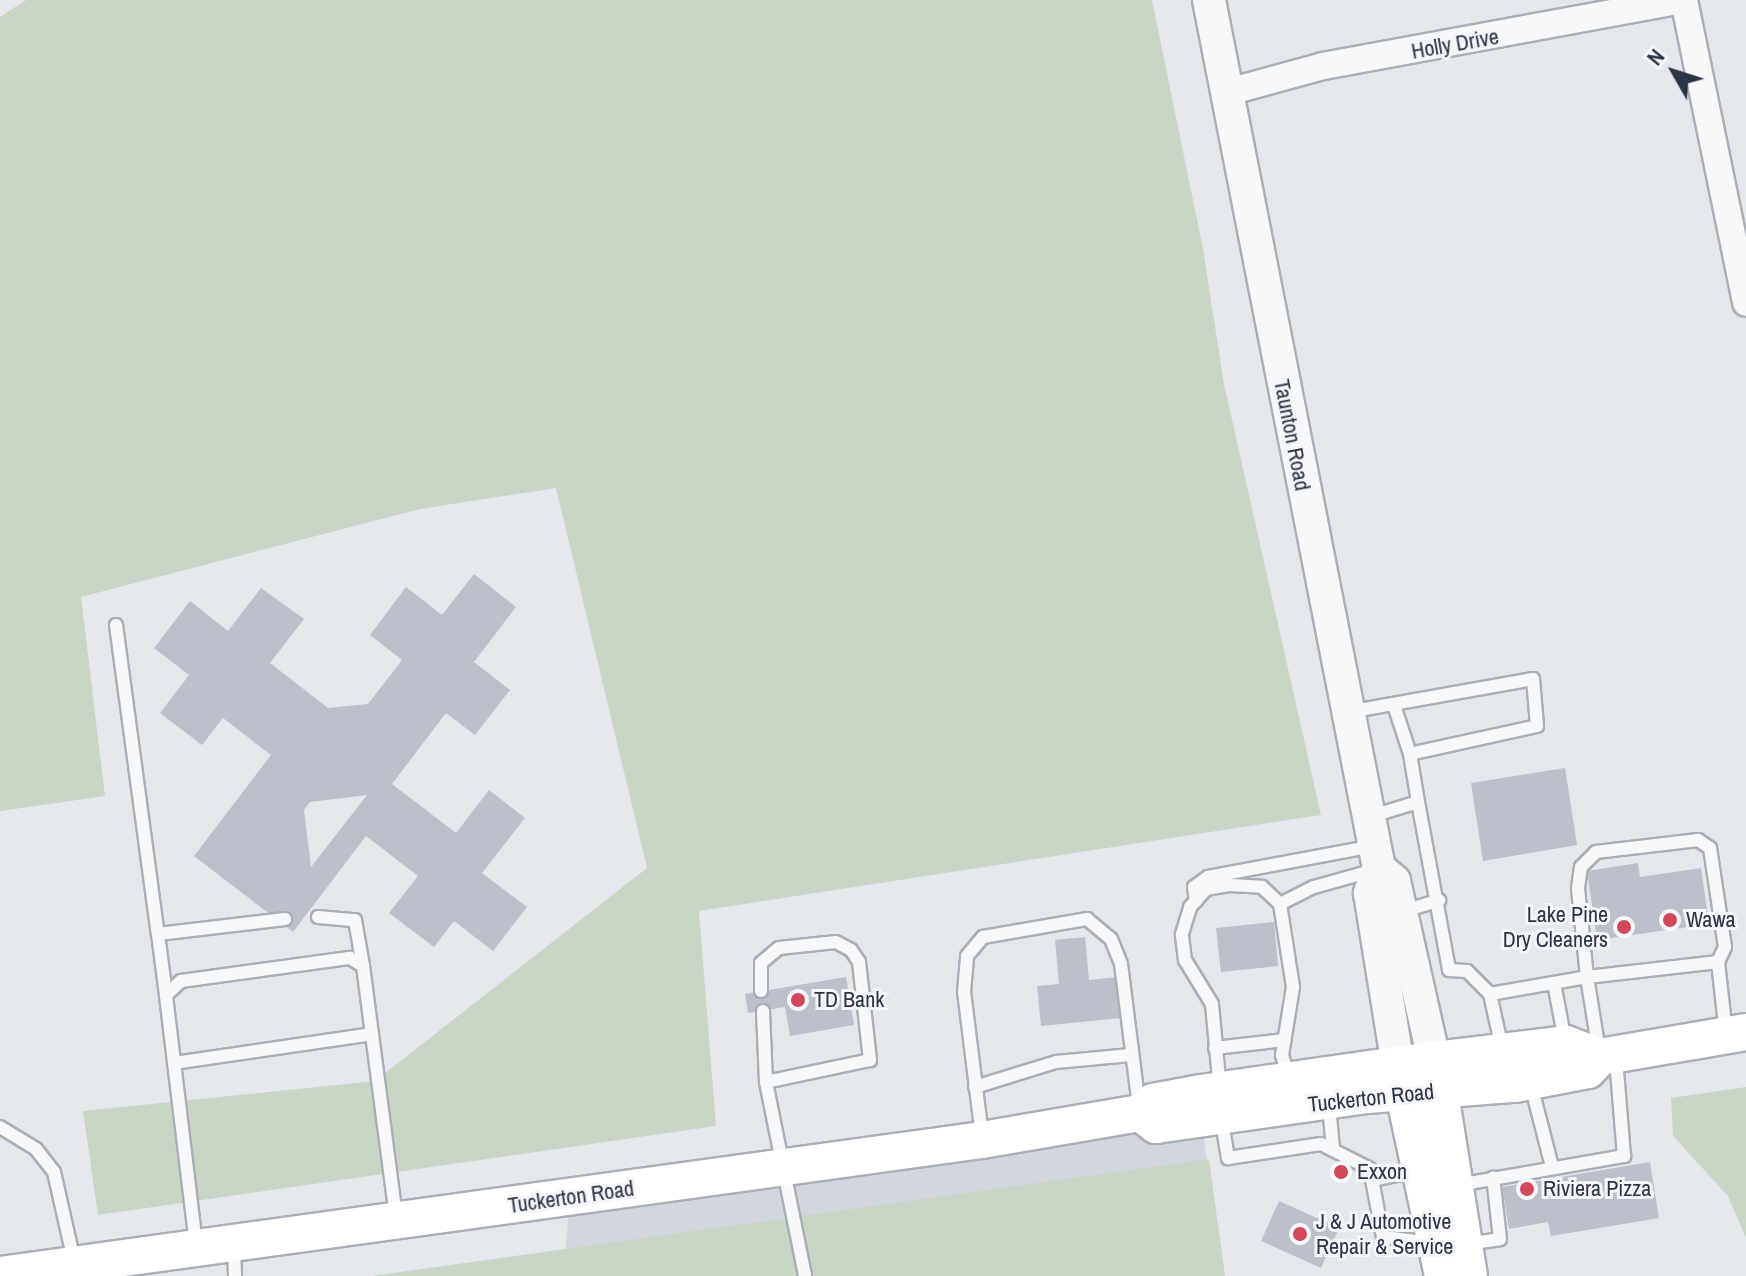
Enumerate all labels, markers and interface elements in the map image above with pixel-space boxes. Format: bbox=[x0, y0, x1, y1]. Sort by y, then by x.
street label: Holly Drive bbox=[1409, 23, 1501, 65]
north arrow bbox=[1634, 32, 1714, 112]
text: N bbox=[1640, 42, 1671, 71]
street label: Taunton Road bbox=[1268, 377, 1316, 493]
place label: Lake Pine Dry Cleaners bbox=[1503, 901, 1608, 952]
place label: Wawa bbox=[1686, 907, 1735, 933]
marker: Wawa bbox=[1661, 911, 1679, 929]
marker: Lake Pine Dry Cleaners bbox=[1615, 918, 1633, 936]
place label: TD Bank bbox=[814, 987, 884, 1013]
marker: TD Bank bbox=[789, 991, 807, 1009]
street label: Tuckerton Road bbox=[1307, 1078, 1435, 1118]
place label: Exxon bbox=[1357, 1159, 1407, 1185]
marker: Exxon bbox=[1332, 1163, 1350, 1181]
street label: Tuckerton Road bbox=[506, 1175, 636, 1219]
place label: Riviera Pizza bbox=[1543, 1176, 1651, 1202]
marker: Riviera Pizza bbox=[1518, 1180, 1536, 1198]
place label: J & J Automotive Repair & Service bbox=[1316, 1208, 1453, 1260]
marker: J & J Automotive Repair & Service bbox=[1291, 1225, 1309, 1243]

